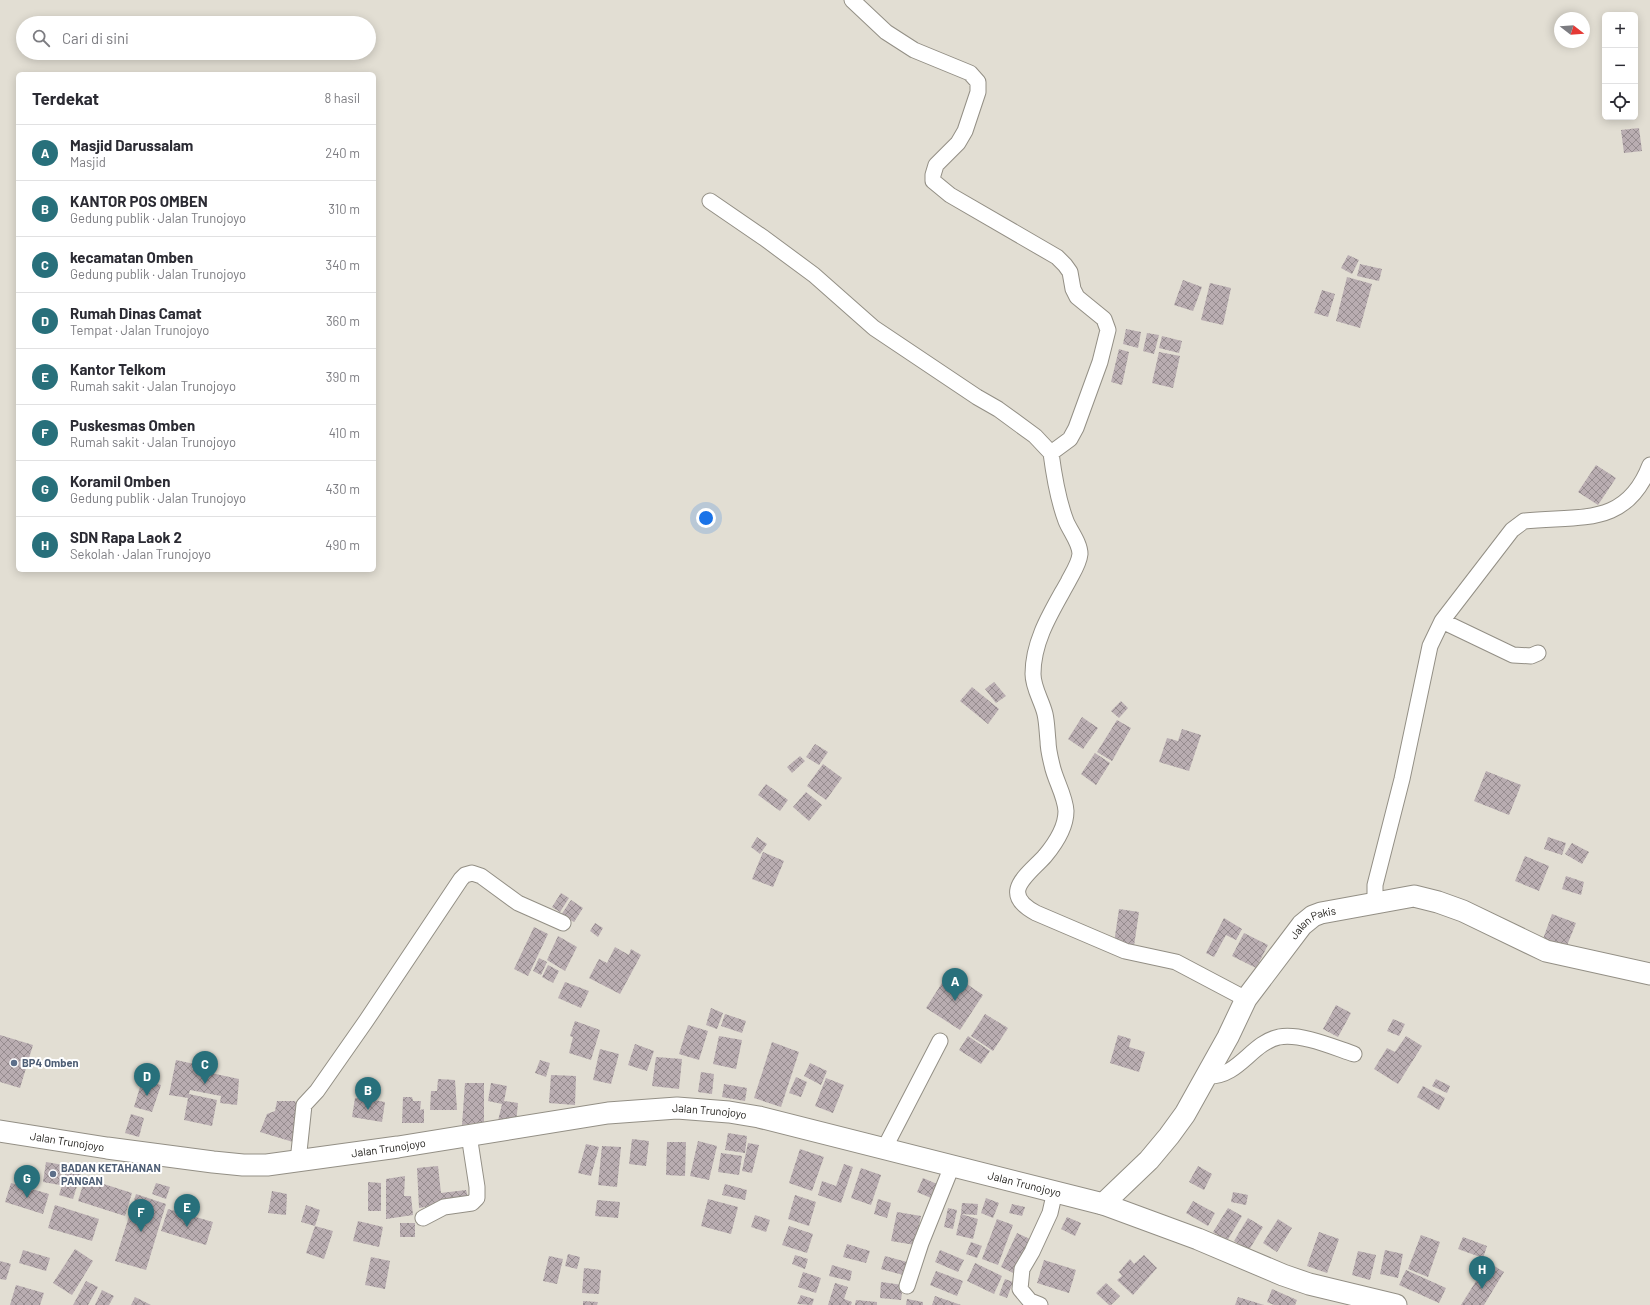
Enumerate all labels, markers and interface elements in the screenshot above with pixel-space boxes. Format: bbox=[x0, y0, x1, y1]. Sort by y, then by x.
north arrow bbox=[1554, 12, 1590, 48]
map controls bbox=[1602, 12, 1638, 120]
button: + bbox=[1602, 12, 1638, 48]
search box bbox=[16, 16, 376, 60]
icon: search bbox=[30, 27, 52, 49]
text: Cari di sini bbox=[62, 29, 129, 47]
button: − bbox=[1602, 48, 1638, 84]
button: locate bbox=[1602, 84, 1638, 120]
text: Terdekat bbox=[32, 88, 99, 108]
text: 8 hasil bbox=[324, 90, 360, 106]
text: Masjid Darussalam bbox=[70, 136, 193, 154]
text: A bbox=[41, 145, 49, 161]
text: 240 m bbox=[325, 145, 360, 161]
text: Masjid bbox=[70, 154, 106, 170]
text: KANTOR POS OMBEN bbox=[70, 192, 208, 210]
text: B bbox=[41, 201, 49, 217]
text: 310 m bbox=[328, 201, 360, 217]
text: Gedung publik · Jalan Trunojoyo bbox=[70, 210, 246, 226]
text: kecamatan Omben bbox=[70, 248, 193, 266]
text: C bbox=[41, 257, 49, 273]
text: 340 m bbox=[325, 257, 360, 273]
text: Gedung publik · Jalan Trunojoyo bbox=[70, 266, 246, 282]
text: Rumah Dinas Camat bbox=[70, 304, 202, 322]
text: D bbox=[41, 313, 49, 329]
text: 360 m bbox=[326, 313, 360, 329]
text: Tempat · Jalan Trunojoyo bbox=[70, 322, 209, 338]
text: Kantor Telkom bbox=[70, 360, 166, 378]
text: E bbox=[41, 369, 49, 385]
text: 390 m bbox=[326, 369, 360, 385]
text: Rumah sakit · Jalan Trunojoyo bbox=[70, 378, 236, 394]
text: Puskesmas Omben bbox=[70, 416, 195, 434]
text: F bbox=[41, 425, 49, 441]
text: 410 m bbox=[329, 425, 360, 441]
text: Rumah sakit · Jalan Trunojoyo bbox=[70, 434, 236, 450]
text: Koramil Omben bbox=[70, 472, 170, 490]
text: G bbox=[41, 481, 49, 497]
text: 430 m bbox=[325, 481, 360, 497]
text: Gedung publik · Jalan Trunojoyo bbox=[70, 490, 246, 506]
your location bbox=[696, 508, 716, 528]
text: SDN Rapa Laok 2 bbox=[70, 528, 182, 546]
text: H bbox=[41, 537, 49, 553]
text: 490 m bbox=[325, 537, 360, 553]
text: Sekolah · Jalan Trunojoyo bbox=[70, 546, 211, 562]
street label: Jalan Pakis bbox=[1287, 903, 1337, 941]
pin: A bbox=[942, 968, 968, 1001]
pin: C bbox=[192, 1051, 218, 1084]
place label: BP4 Omben bbox=[22, 1056, 78, 1069]
marker: BP4 Omben bbox=[9, 1058, 19, 1068]
pin: D bbox=[134, 1063, 160, 1096]
pin: B bbox=[355, 1077, 381, 1110]
street label: Jalan Trunojoyo bbox=[671, 1101, 748, 1121]
street label: Jalan Trunojoyo bbox=[29, 1129, 105, 1153]
street label: Jalan Trunojoyo bbox=[350, 1136, 427, 1159]
place label: BADAN KETAHANAN PANGAN bbox=[61, 1161, 161, 1187]
pin: G bbox=[14, 1165, 40, 1198]
street label: Jalan Trunojoyo bbox=[987, 1168, 1063, 1199]
marker: BADAN KETAHANAN PANGAN bbox=[48, 1169, 58, 1179]
pin: E bbox=[174, 1194, 200, 1227]
pin: F bbox=[128, 1199, 154, 1232]
pin: H bbox=[1469, 1256, 1495, 1289]

